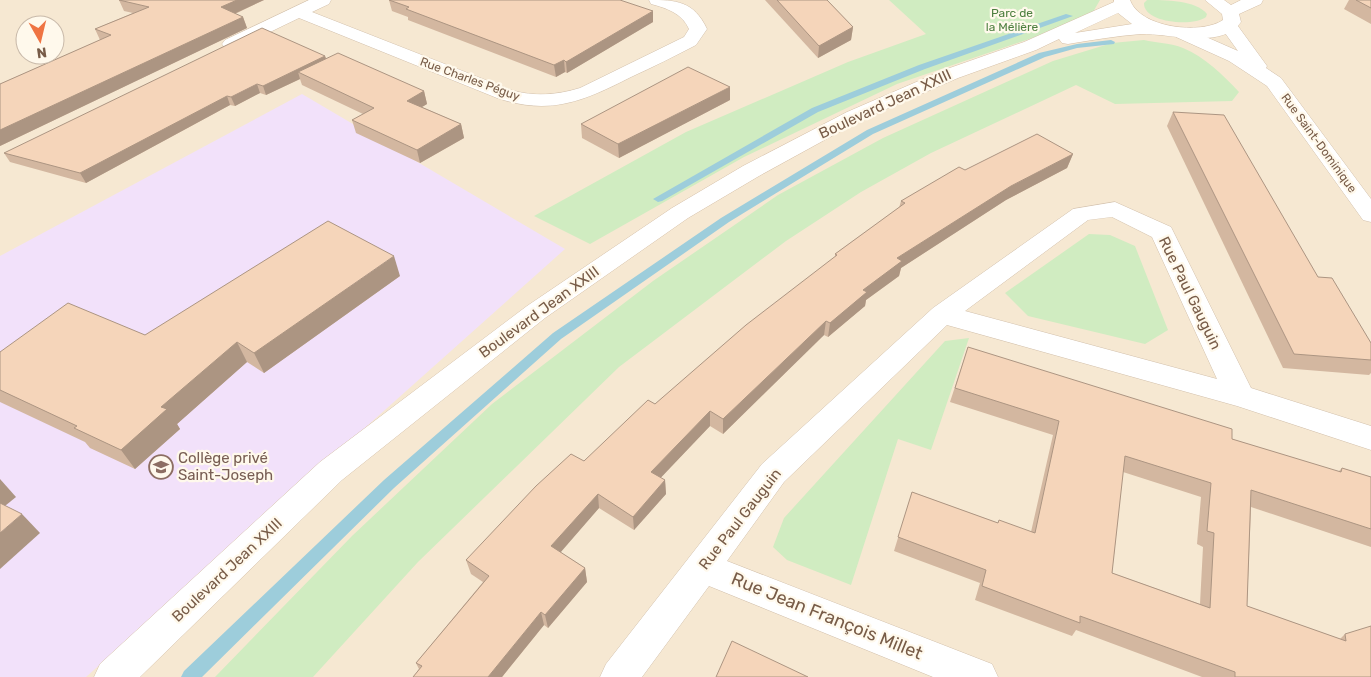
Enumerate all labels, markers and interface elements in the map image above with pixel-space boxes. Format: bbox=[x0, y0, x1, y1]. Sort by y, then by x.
park label: Parc de la Mélière bbox=[986, 6, 1038, 34]
north arrow bbox=[15, 15, 65, 65]
text: N bbox=[36, 43, 48, 61]
street label: Rue Charles Péguy bbox=[418, 54, 522, 104]
street label: Boulevard Jean XXIII bbox=[816, 65, 954, 143]
street label: Rue Saint-Dominique bbox=[1278, 91, 1360, 196]
street label: Rue Paul Gauguin bbox=[1155, 234, 1225, 352]
street label: Boulevard Jean XXIII bbox=[475, 262, 603, 362]
place label: Collège privé Saint-Joseph bbox=[178, 449, 273, 484]
school or university icon: Collège privé Saint-Joseph bbox=[148, 454, 174, 480]
street label: Rue Paul Gauguin bbox=[695, 465, 785, 573]
street label: Boulevard Jean XXIII bbox=[168, 514, 286, 626]
street label: Rue Jean François Millet bbox=[728, 568, 926, 664]

